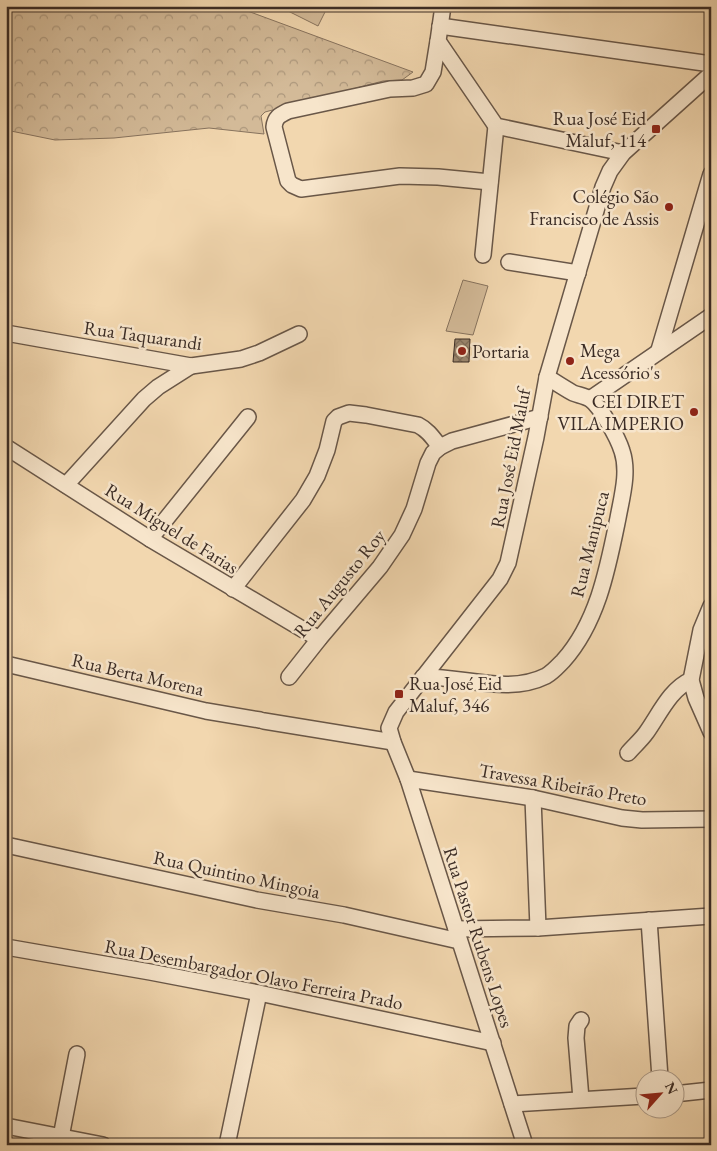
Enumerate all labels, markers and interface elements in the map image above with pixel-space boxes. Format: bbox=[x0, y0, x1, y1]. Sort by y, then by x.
place label: Rua José Eid Maluf, 114 bbox=[553, 106, 647, 153]
marker: Rua José Eid Maluf, 114 bbox=[650, 123, 662, 135]
place label: Colégio São Francisco de Assis bbox=[529, 184, 659, 231]
marker: Colégio São Francisco de Assis bbox=[663, 201, 675, 213]
street label: Rua Taquarandi bbox=[82, 315, 204, 356]
place label: Mega Acessório's bbox=[579, 338, 660, 385]
place label: Portaria bbox=[472, 339, 530, 364]
marker: Portaria bbox=[456, 345, 468, 357]
marker: Mega Acessório's bbox=[564, 355, 576, 367]
street label: Rua José Eid Maluf bbox=[485, 384, 537, 530]
place label: CEI DIRET VILA IMPERIO bbox=[557, 389, 684, 436]
marker: CEI DIRET VILA IMPERIO bbox=[688, 406, 700, 418]
street label: Rua Miguel de Farias bbox=[100, 477, 243, 580]
street label: Rua Manipuca bbox=[564, 488, 615, 600]
street label: Rua Augusto Roy bbox=[288, 523, 391, 643]
street label: Rua Berta Morena bbox=[69, 647, 207, 702]
place label: Rua José Eid Maluf, 346 bbox=[409, 671, 503, 718]
marker: Rua José Eid Maluf, 346 bbox=[393, 688, 405, 700]
street label: Travessa Ribeirão Preto bbox=[477, 757, 649, 812]
street label: Rua Pastor Rubens Lopes bbox=[438, 844, 520, 1031]
street label: Rua Quintino Mingoia bbox=[151, 845, 323, 904]
street label: Rua Desembargador Olavo Ferreira Prado bbox=[103, 933, 405, 1016]
north arrow bbox=[634, 1068, 684, 1118]
text: N bbox=[661, 1079, 682, 1098]

